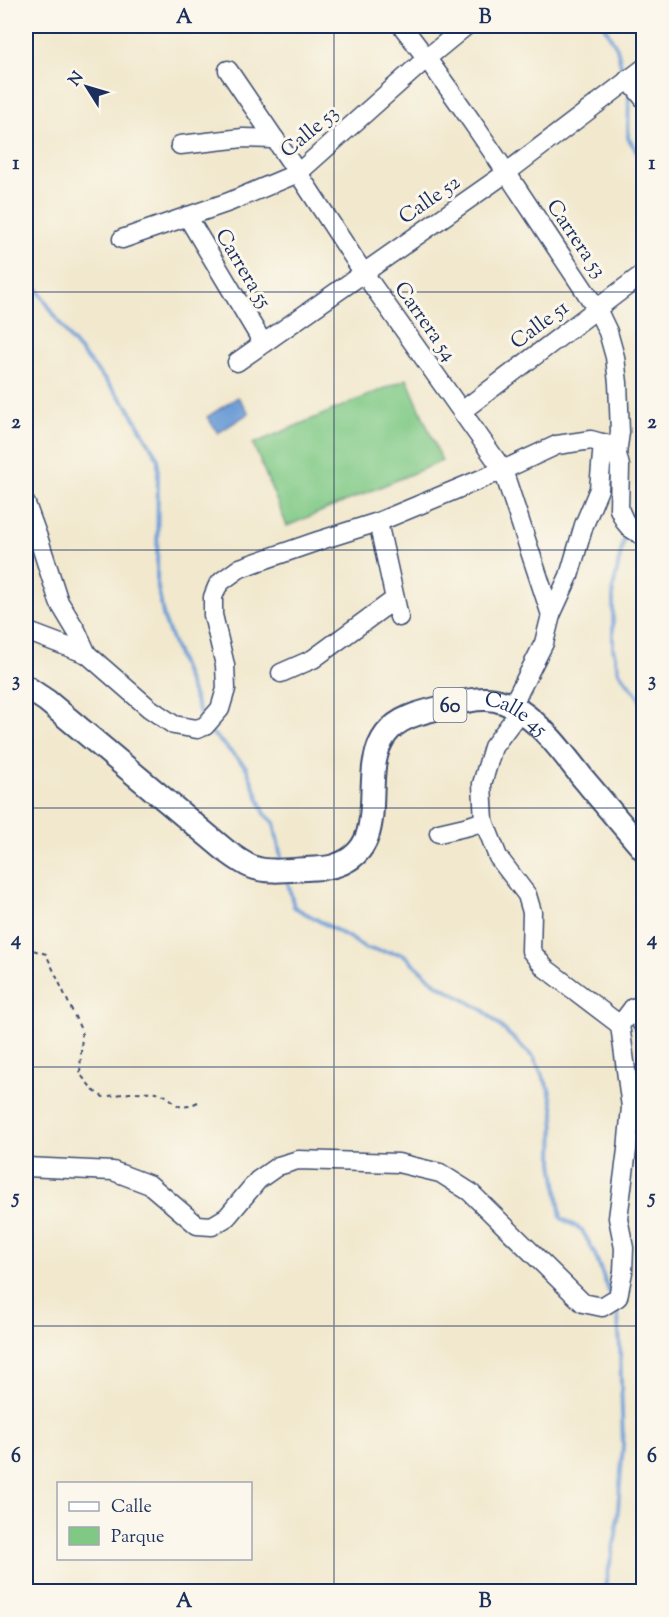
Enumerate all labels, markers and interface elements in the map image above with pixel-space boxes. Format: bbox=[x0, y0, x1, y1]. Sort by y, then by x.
text: A bbox=[176, 4, 193, 33]
text: B bbox=[479, 4, 492, 33]
north arrow bbox=[57, 57, 117, 117]
text: N bbox=[64, 67, 90, 92]
street label: Calle 53 bbox=[275, 99, 346, 166]
text: 1 bbox=[13, 150, 20, 179]
text: 1 bbox=[649, 150, 656, 179]
street label: Calle 52 bbox=[393, 168, 467, 233]
street label: Carrera 53 bbox=[538, 194, 613, 285]
street label: Carrera 55 bbox=[207, 224, 278, 315]
street label: Carrera 54 bbox=[386, 276, 463, 368]
street label: Calle 51 bbox=[505, 294, 576, 358]
text: 2 bbox=[11, 409, 21, 438]
text: 2 bbox=[647, 409, 657, 438]
text: 3 bbox=[12, 667, 20, 696]
text: 3 bbox=[648, 667, 656, 696]
street label: Calle 45 bbox=[482, 686, 554, 744]
road number: 60 bbox=[434, 688, 466, 722]
text: 4 bbox=[10, 926, 21, 955]
text: 4 bbox=[646, 926, 657, 955]
text: 5 bbox=[11, 1184, 20, 1213]
text: 5 bbox=[647, 1184, 656, 1213]
text: 6 bbox=[11, 1443, 21, 1472]
text: 6 bbox=[647, 1443, 657, 1472]
legend bbox=[57, 1482, 252, 1560]
text: Calle bbox=[111, 1495, 152, 1521]
text: Parque bbox=[111, 1525, 164, 1551]
text: A bbox=[176, 1588, 193, 1617]
text: B bbox=[479, 1588, 492, 1617]

